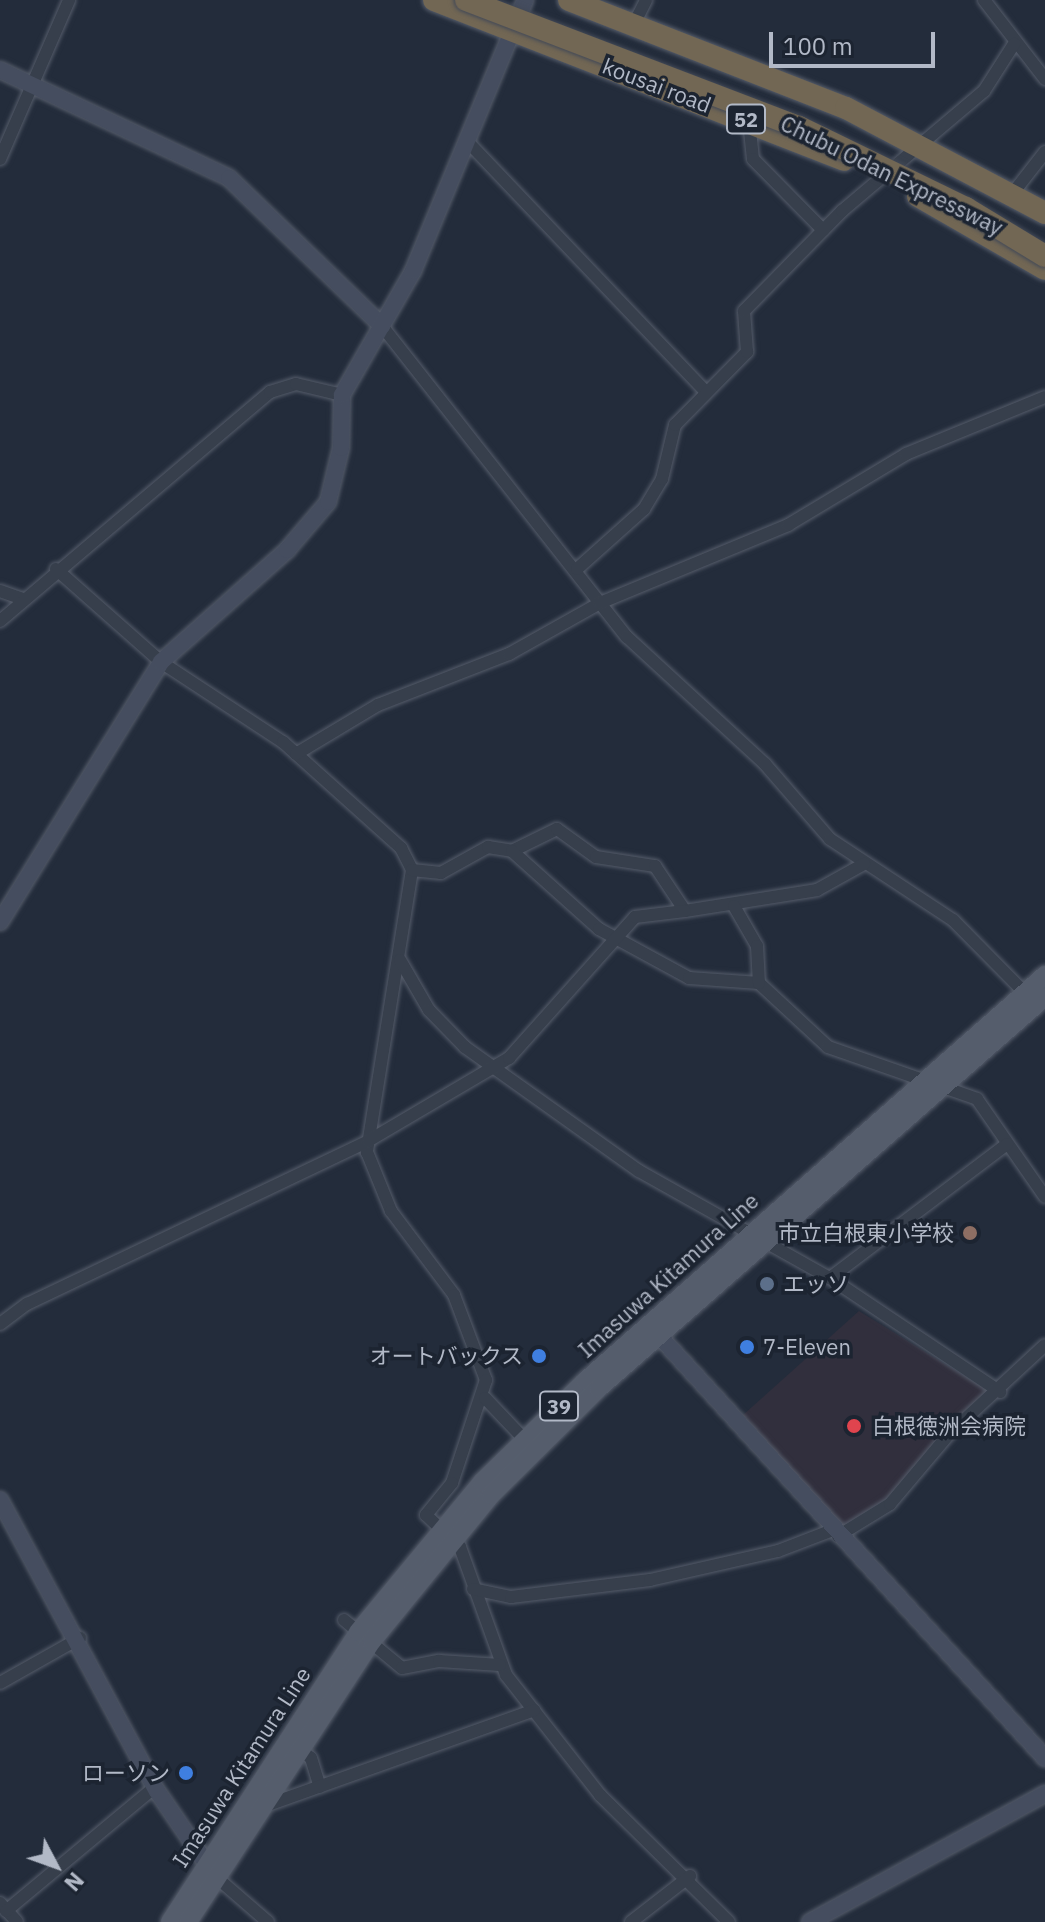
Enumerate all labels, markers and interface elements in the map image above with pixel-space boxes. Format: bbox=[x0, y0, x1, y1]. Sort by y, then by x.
scale bar bbox=[773, 16, 939, 66]
text: 100 m bbox=[783, 30, 853, 62]
street label: kousai road bbox=[599, 52, 715, 118]
road number: 52 bbox=[726, 103, 766, 135]
street label: Chubu Odan Expressway bbox=[777, 110, 1007, 240]
street label: Imasuwa Kitamura Line bbox=[573, 1187, 763, 1363]
place label: 市立白根東小学校 bbox=[778, 1220, 954, 1246]
marker: 市立白根東小学校 bbox=[961, 1224, 979, 1242]
place label: エッソ bbox=[783, 1271, 849, 1297]
marker: エッソ bbox=[758, 1275, 776, 1293]
place label: 7-Eleven bbox=[763, 1334, 851, 1360]
marker: 7-Eleven bbox=[738, 1338, 756, 1356]
place label: オートバックス bbox=[369, 1343, 523, 1369]
marker: オートバックス bbox=[530, 1347, 548, 1365]
road number: 39 bbox=[539, 1390, 579, 1422]
place label: 白根徳洲会病院 bbox=[872, 1413, 1026, 1439]
marker: 白根徳洲会病院 bbox=[843, 1415, 865, 1437]
street label: Imasuwa Kitamura Line bbox=[166, 1662, 316, 1872]
place label: ローソン bbox=[82, 1760, 170, 1786]
marker: ローソン bbox=[177, 1764, 195, 1782]
north arrow bbox=[16, 1826, 96, 1906]
text: N bbox=[58, 1867, 91, 1898]

